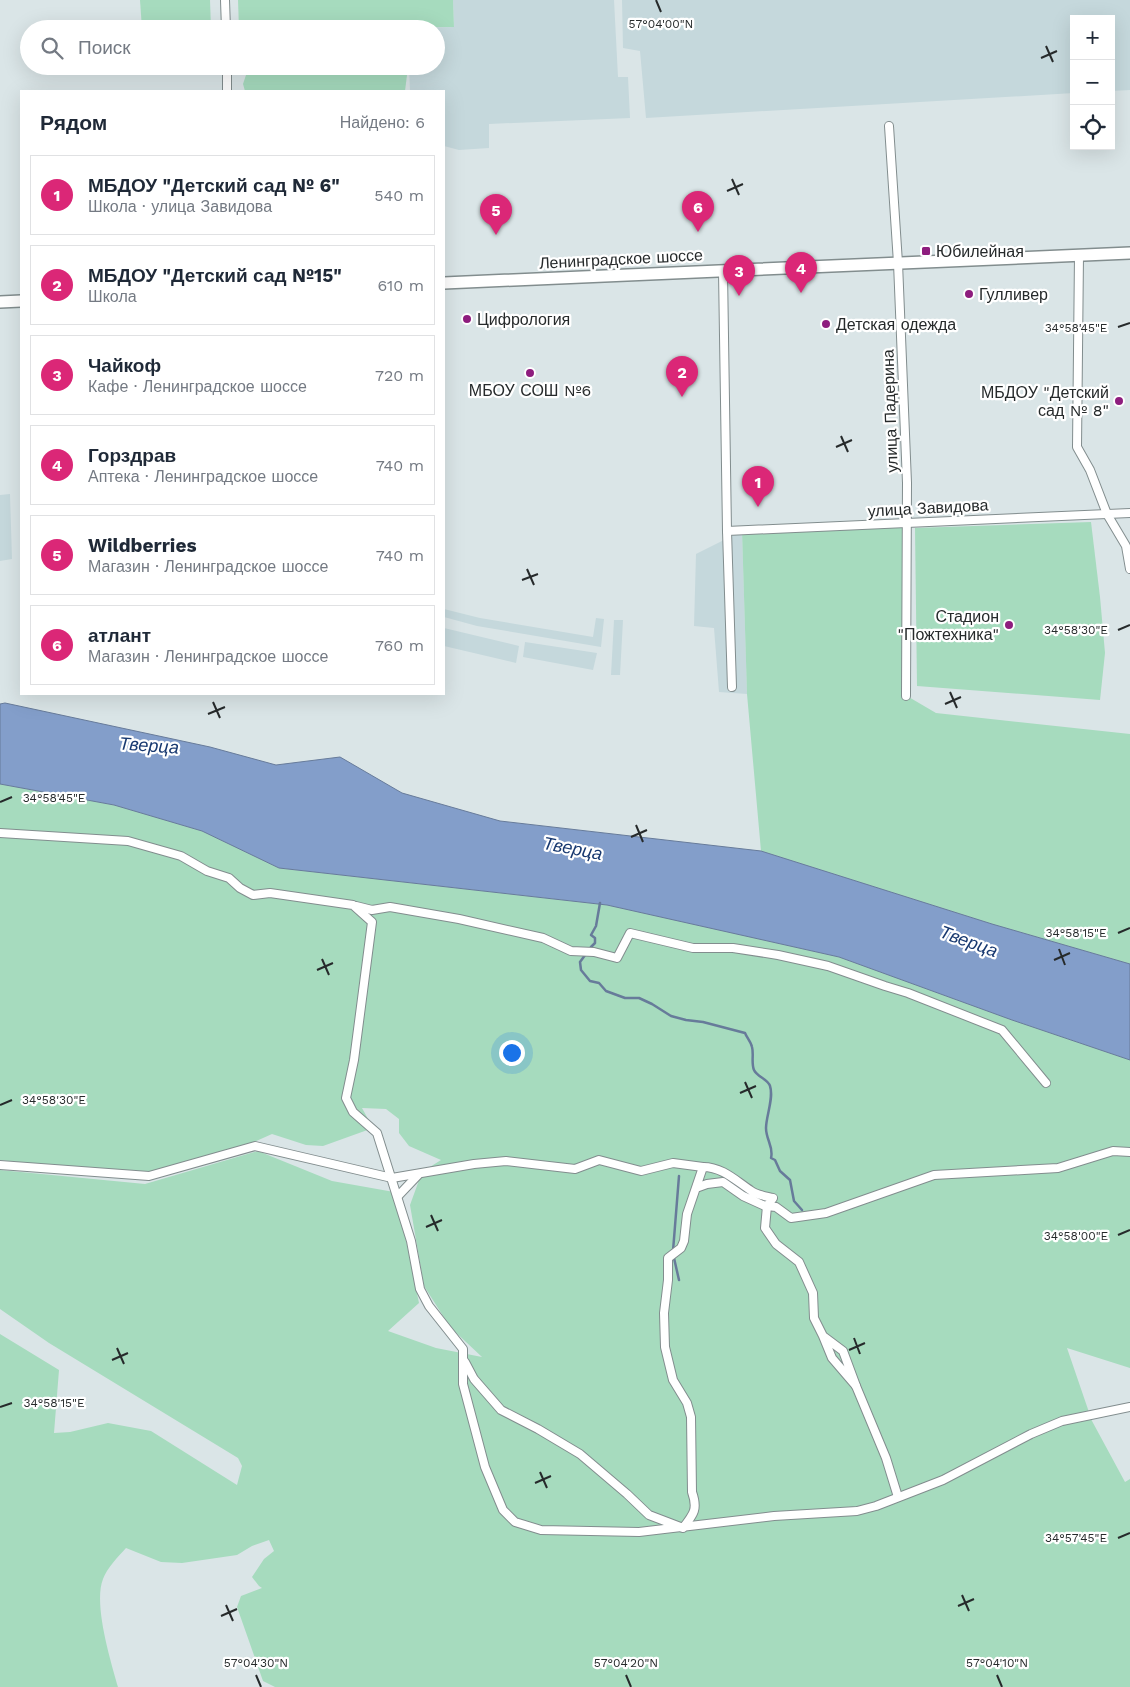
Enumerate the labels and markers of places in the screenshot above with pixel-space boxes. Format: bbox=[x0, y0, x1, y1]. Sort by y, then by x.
pin: 6 bbox=[682, 191, 714, 232]
pin: 5 bbox=[480, 194, 512, 235]
place label: Юбилейная bbox=[936, 242, 1024, 261]
marker: Юбилейная bbox=[920, 245, 932, 257]
pin: 4 bbox=[785, 252, 817, 293]
pin: 3 bbox=[723, 255, 755, 296]
place label: Гулливер bbox=[979, 285, 1048, 304]
marker: Гулливер bbox=[963, 288, 975, 300]
place label: Цифрология bbox=[477, 310, 570, 329]
marker: Цифрология bbox=[461, 313, 473, 325]
place label: Детская одежда bbox=[836, 315, 956, 334]
marker: Детская одежда bbox=[820, 318, 832, 330]
pin: 2 bbox=[666, 356, 698, 397]
marker: МБОУ СОШ №6 bbox=[524, 367, 536, 379]
place label: МБОУ СОШ №6 bbox=[469, 381, 591, 400]
place label: МБДОУ "Детский сад № 8" bbox=[981, 383, 1109, 420]
marker: МБДОУ "Детский сад № 8" bbox=[1113, 395, 1125, 407]
pin: 1 bbox=[742, 466, 774, 507]
place label: Стадион "Пожтехника" bbox=[897, 607, 999, 644]
marker: Стадион "Пожтехника" bbox=[1003, 619, 1015, 631]

